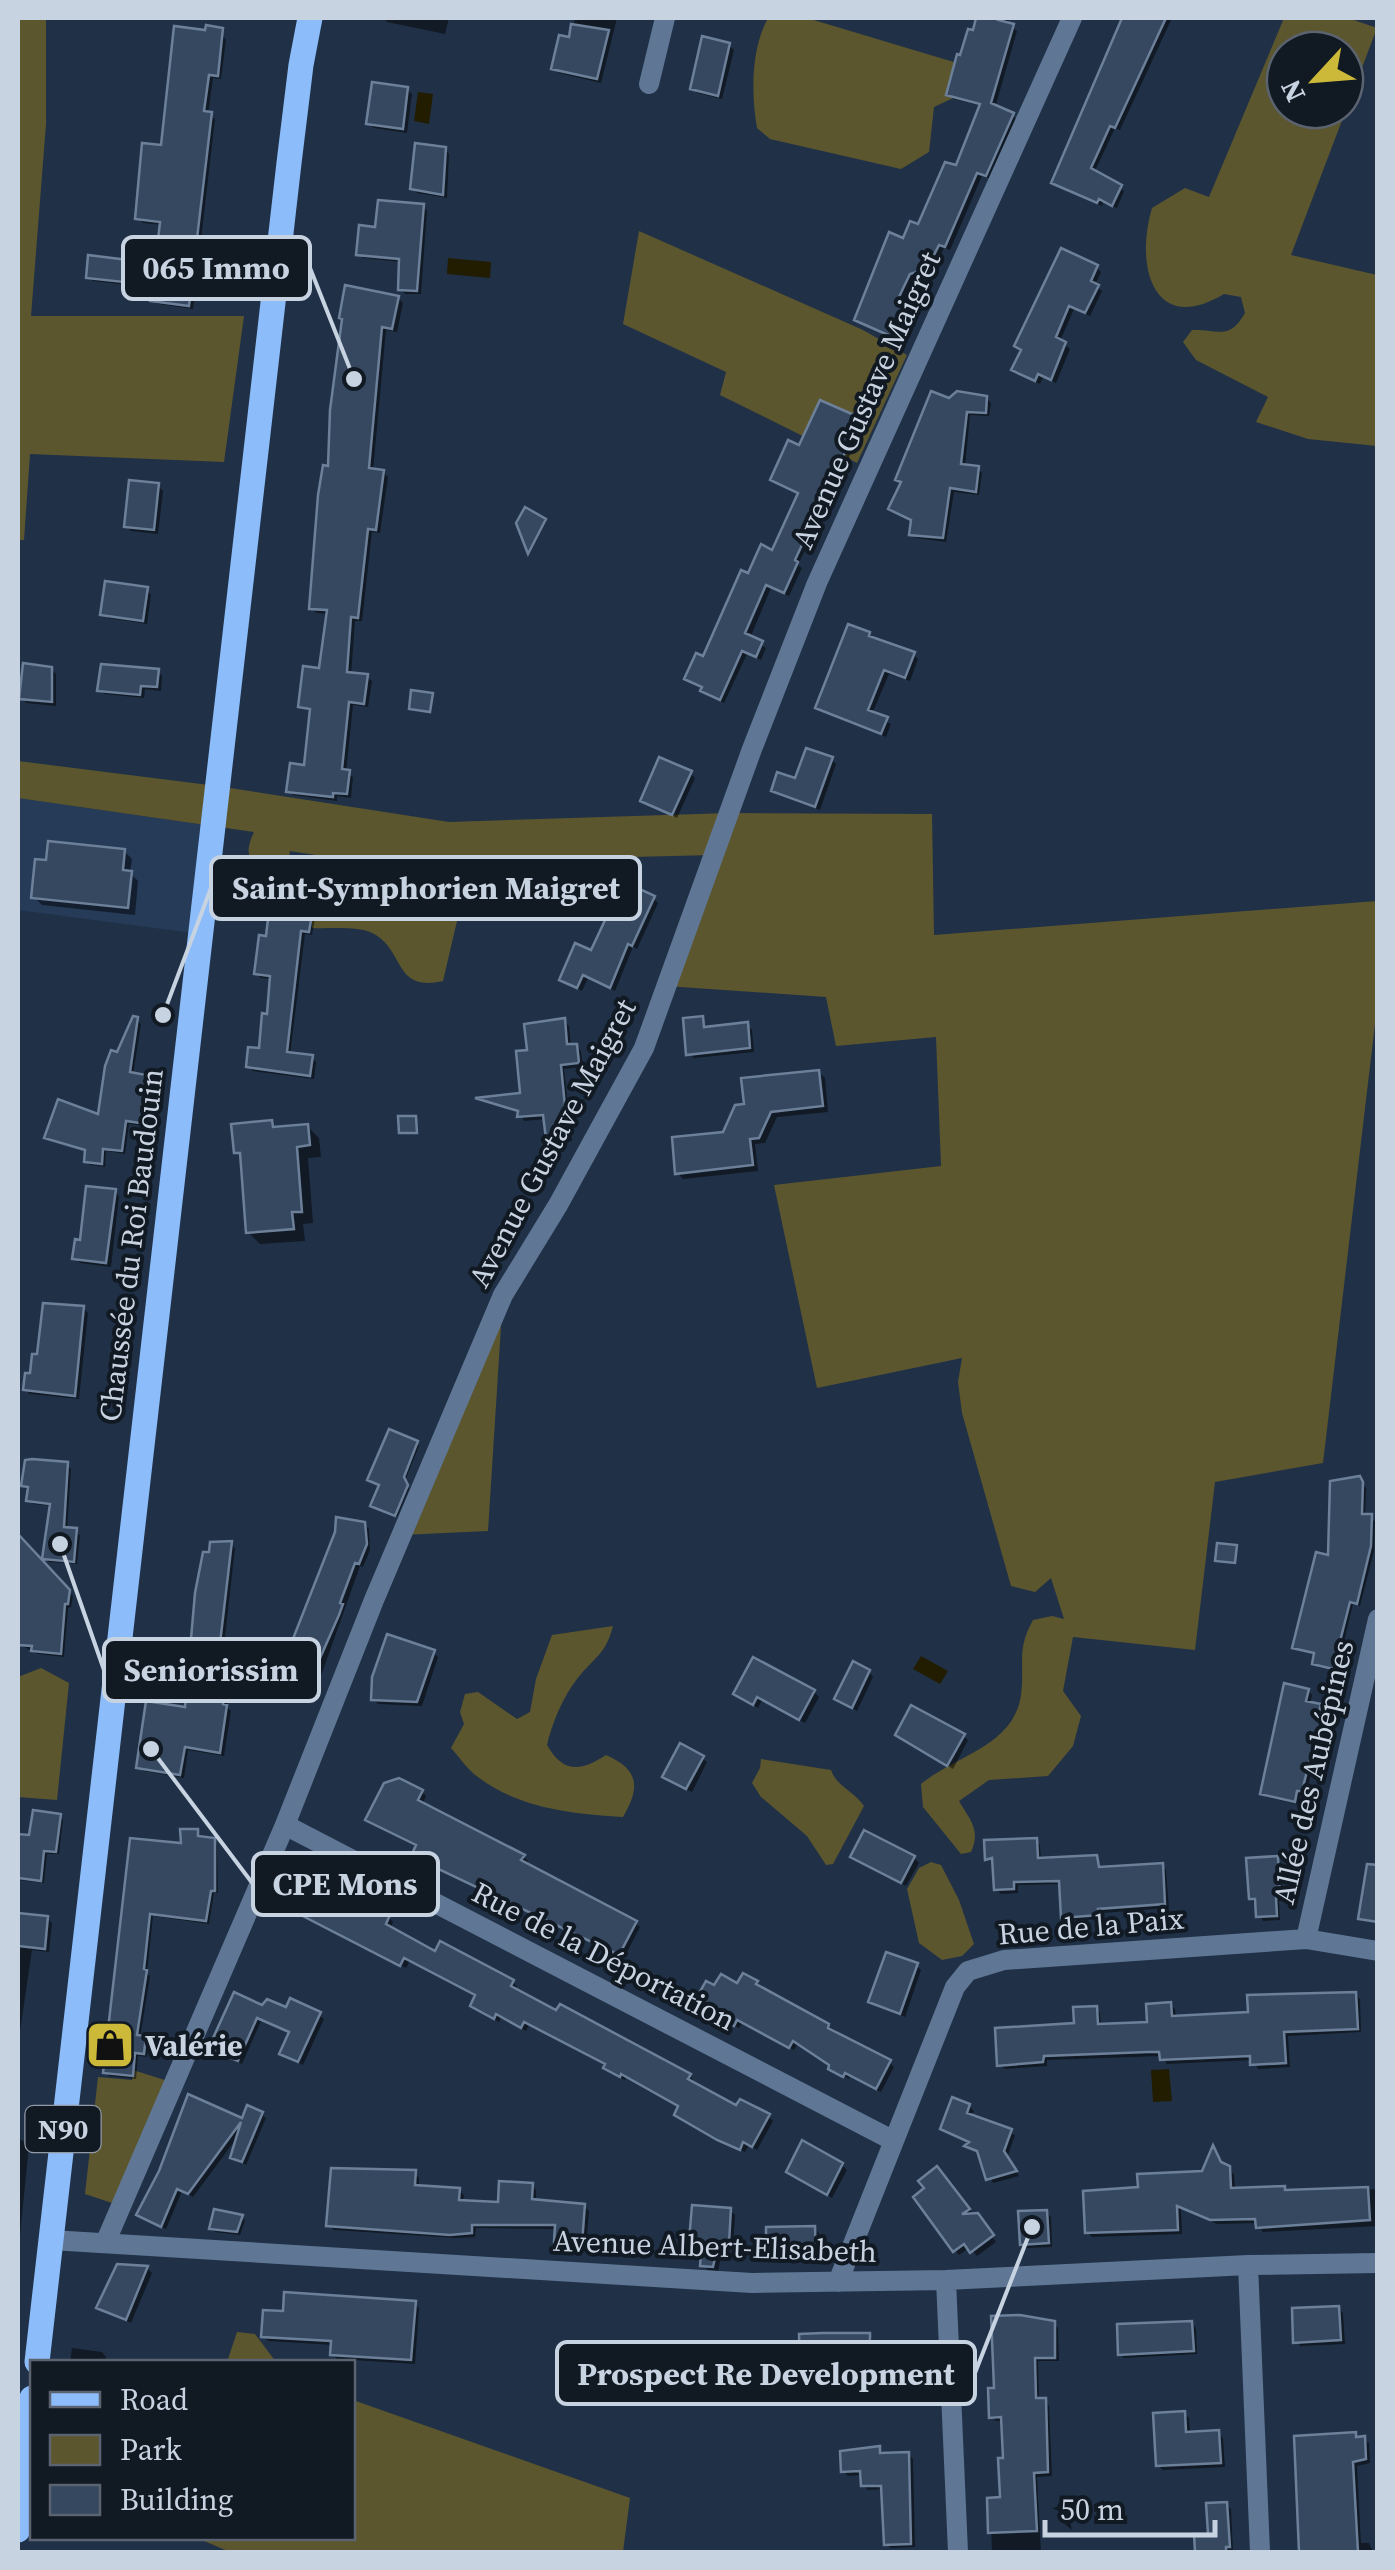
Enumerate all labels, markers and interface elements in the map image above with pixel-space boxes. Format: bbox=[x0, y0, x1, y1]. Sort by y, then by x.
north arrow bbox=[1265, 30, 1365, 130]
text: N bbox=[1271, 73, 1314, 108]
callout: 065 Immo bbox=[123, 237, 310, 299]
street label: Avenue Gustave Maigret bbox=[782, 245, 950, 555]
text: 065 Immo bbox=[142, 246, 290, 290]
callout: Saint-Symphorien Maigret bbox=[211, 857, 640, 919]
text: Saint-Symphorien Maigret bbox=[232, 866, 621, 910]
street label: Avenue Gustave Maigret bbox=[458, 991, 646, 1295]
street label: Chaussée du Roi Baudouin bbox=[89, 1066, 173, 1424]
street label: Allée des Aubépines bbox=[1263, 1636, 1363, 1908]
callout: Seniorissim bbox=[104, 1639, 319, 1701]
text: Seniorissim bbox=[123, 1648, 299, 1692]
callout: CPE Mons bbox=[253, 1853, 438, 1915]
text: CPE Mons bbox=[272, 1862, 418, 1906]
street label: Rue de la Déportation bbox=[465, 1872, 743, 2040]
street label: Rue de la Paix bbox=[996, 1897, 1186, 1955]
shop icon: Valérie bbox=[84, 2019, 136, 2071]
place label: Valérie bbox=[145, 2025, 243, 2066]
road number: N90 bbox=[26, 2106, 100, 2152]
street label: Avenue Albert-Elisabeth bbox=[552, 2220, 878, 2272]
callout: Prospect Re Development bbox=[557, 2342, 975, 2404]
text: Prospect Re Development bbox=[577, 2352, 955, 2396]
legend bbox=[30, 2360, 355, 2540]
text: Road bbox=[120, 2379, 188, 2420]
text: Park bbox=[120, 2429, 182, 2470]
scale bar bbox=[1045, 2475, 1215, 2537]
text: Building bbox=[120, 2479, 233, 2520]
text: 50 m bbox=[1060, 2489, 1124, 2530]

